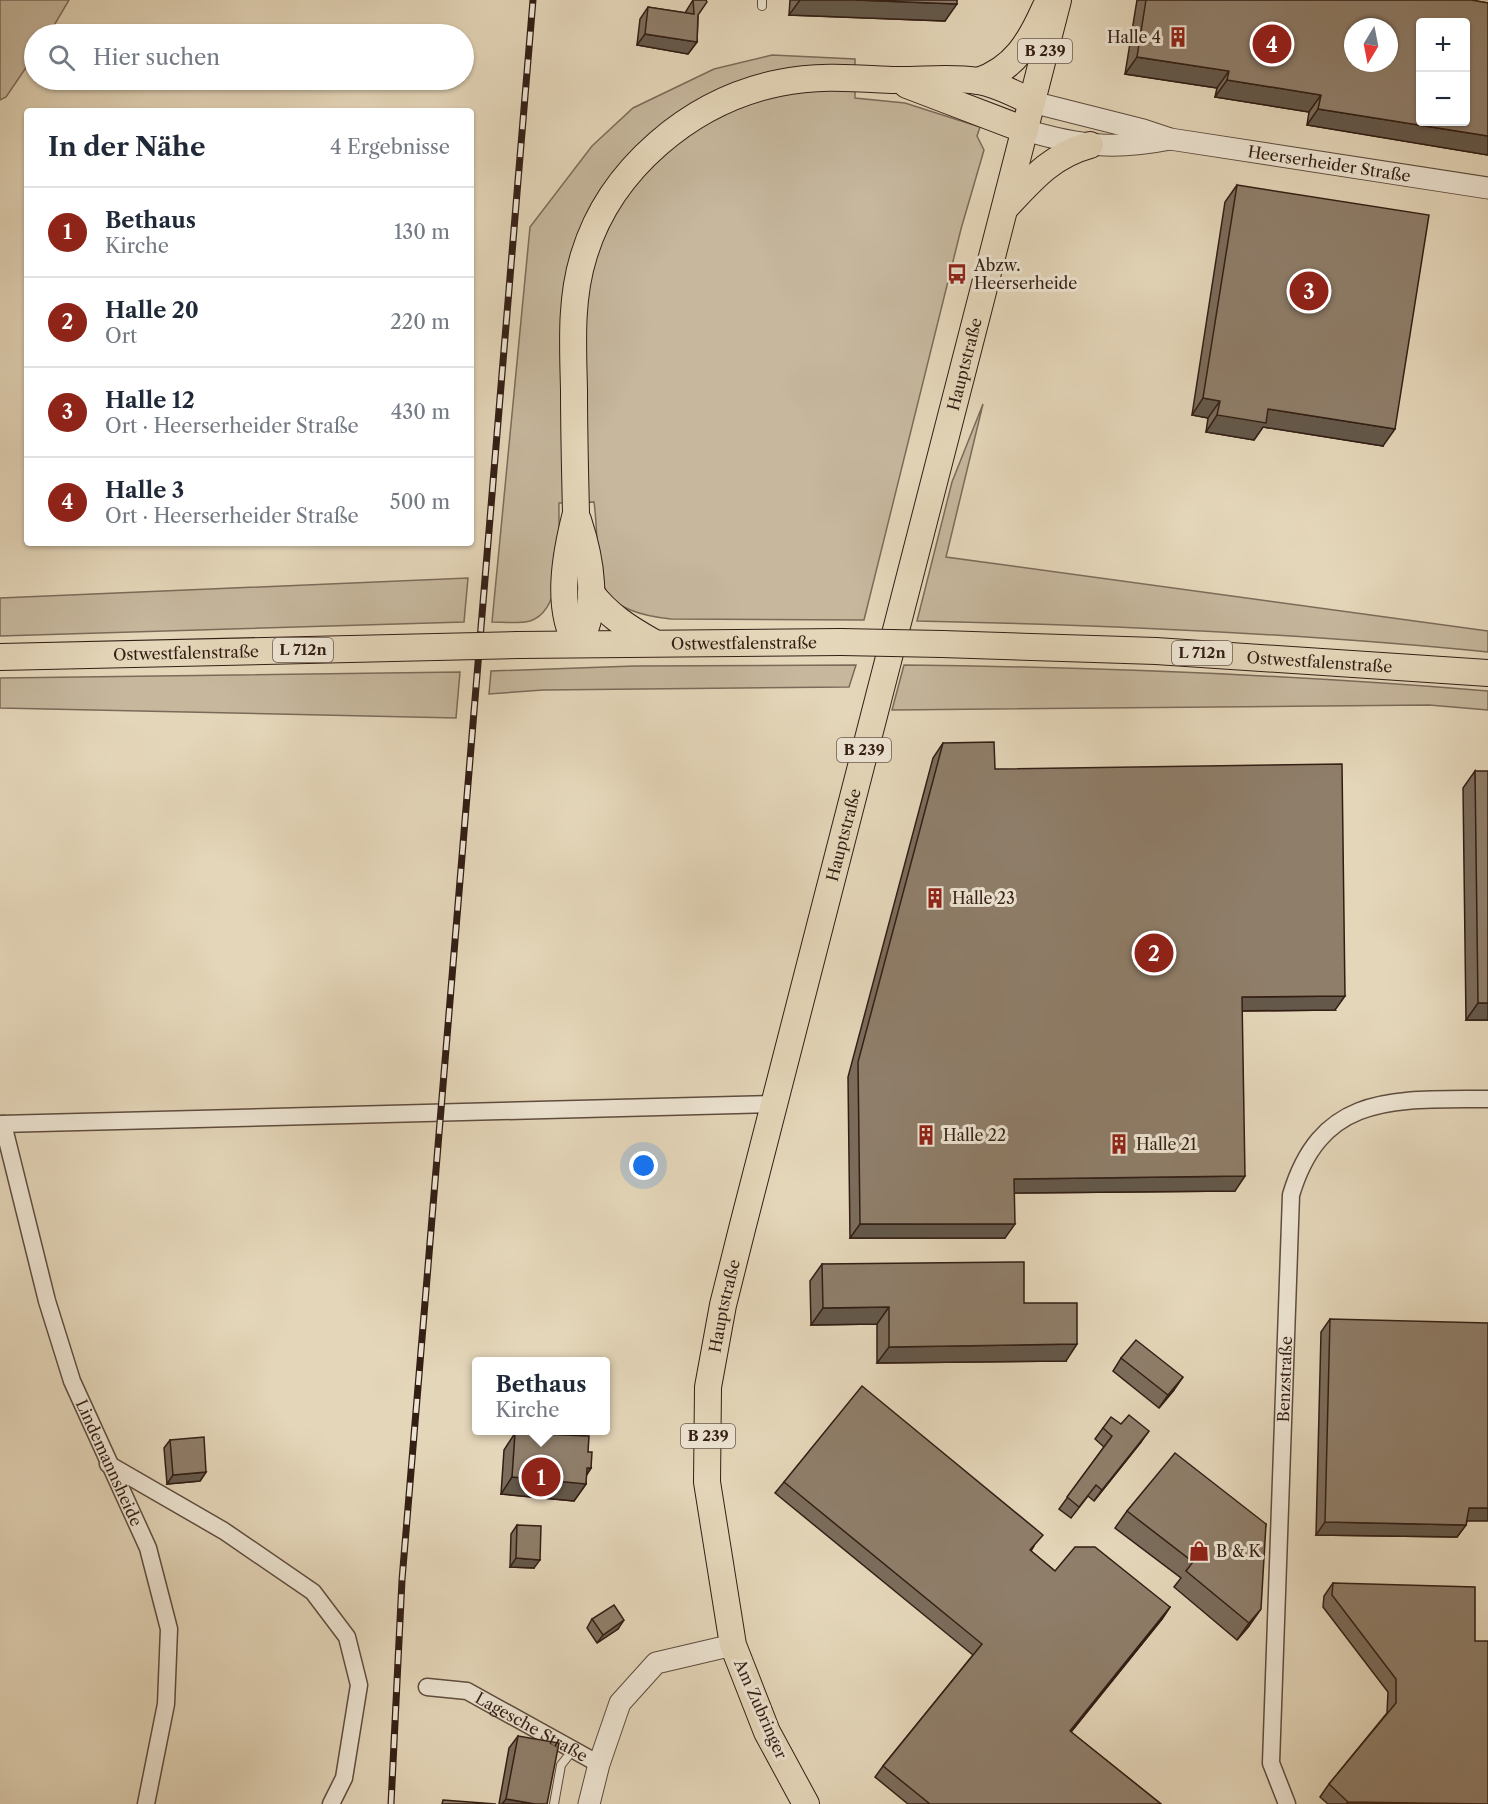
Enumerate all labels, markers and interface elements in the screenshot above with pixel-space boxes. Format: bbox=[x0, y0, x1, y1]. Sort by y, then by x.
north arrow bbox=[1344, 18, 1398, 72]
map controls bbox=[1416, 18, 1470, 126]
button: + bbox=[1416, 18, 1470, 72]
pin: 4 bbox=[1252, 22, 1292, 66]
search box bbox=[24, 24, 474, 90]
building icon: Halle 4 bbox=[1166, 25, 1190, 49]
place label: Halle 4 bbox=[1107, 27, 1161, 47]
road number: B 239 bbox=[1018, 39, 1072, 63]
icon: search bbox=[45, 41, 78, 74]
text: Hier suchen bbox=[93, 44, 220, 71]
button: − bbox=[1416, 72, 1470, 126]
text: In der Nähe bbox=[48, 131, 205, 163]
text: 4 Ergebnisse bbox=[330, 135, 450, 159]
street label: Heerserheider Straße bbox=[1246, 141, 1412, 186]
text: Bethaus bbox=[105, 207, 196, 234]
text: 1 bbox=[63, 220, 72, 244]
text: 130 m bbox=[394, 220, 450, 244]
text: Kirche bbox=[105, 234, 169, 258]
place label: Abzw. Heerserheide bbox=[973, 255, 1077, 293]
bus stop icon: Abzw. Heerserheide bbox=[945, 262, 969, 286]
pin: 3 bbox=[1290, 268, 1328, 314]
text: Halle 20 bbox=[105, 297, 199, 324]
text: 2 bbox=[62, 310, 73, 334]
text: 220 m bbox=[390, 310, 450, 334]
street label: Hauptstraße bbox=[943, 316, 986, 413]
text: Ort bbox=[105, 324, 137, 348]
text: Halle 12 bbox=[105, 387, 195, 414]
text: 3 bbox=[62, 400, 73, 424]
text: 430 m bbox=[391, 400, 450, 424]
text: Ort · Heerserheider Straße bbox=[105, 414, 359, 438]
text: Halle 3 bbox=[105, 477, 184, 504]
text: 4 bbox=[62, 490, 73, 514]
text: 500 m bbox=[390, 490, 450, 514]
text: Ort · Heerserheider Straße bbox=[105, 504, 359, 528]
street label: Ostwestfalenstraße bbox=[671, 632, 817, 654]
road number: L 712n bbox=[273, 638, 333, 662]
street label: Ostwestfalenstraße bbox=[113, 641, 259, 664]
road number: L 712n bbox=[1172, 641, 1232, 665]
street label: Ostwestfalenstraße bbox=[1246, 647, 1393, 677]
road number: B 239 bbox=[837, 738, 891, 762]
street label: Hauptstraße bbox=[822, 786, 865, 883]
building icon: Halle 23 bbox=[923, 886, 947, 910]
place label: Halle 23 bbox=[952, 888, 1015, 908]
pin: 2 bbox=[1134, 930, 1174, 976]
building icon: Halle 22 bbox=[914, 1123, 938, 1147]
place label: Halle 22 bbox=[943, 1125, 1006, 1145]
building icon: Halle 21 bbox=[1107, 1132, 1131, 1156]
place label: Halle 21 bbox=[1136, 1134, 1197, 1154]
your location bbox=[629, 1151, 658, 1180]
street label: Hauptstraße bbox=[704, 1257, 744, 1354]
street label: Benzstraße bbox=[1273, 1336, 1296, 1423]
popup bbox=[472, 1357, 610, 1435]
text: Bethaus bbox=[496, 1371, 586, 1398]
street label: Lindemannsheide bbox=[72, 1396, 147, 1529]
text: Kirche bbox=[496, 1398, 560, 1422]
road number: B 239 bbox=[681, 1424, 735, 1448]
pin: 1 bbox=[522, 1454, 560, 1500]
shop icon: B & K bbox=[1187, 1539, 1211, 1563]
place label: B & K bbox=[1216, 1541, 1262, 1561]
street label: Am Zubringer bbox=[730, 1655, 792, 1762]
street label: Lagesche Straße bbox=[472, 1688, 591, 1766]

